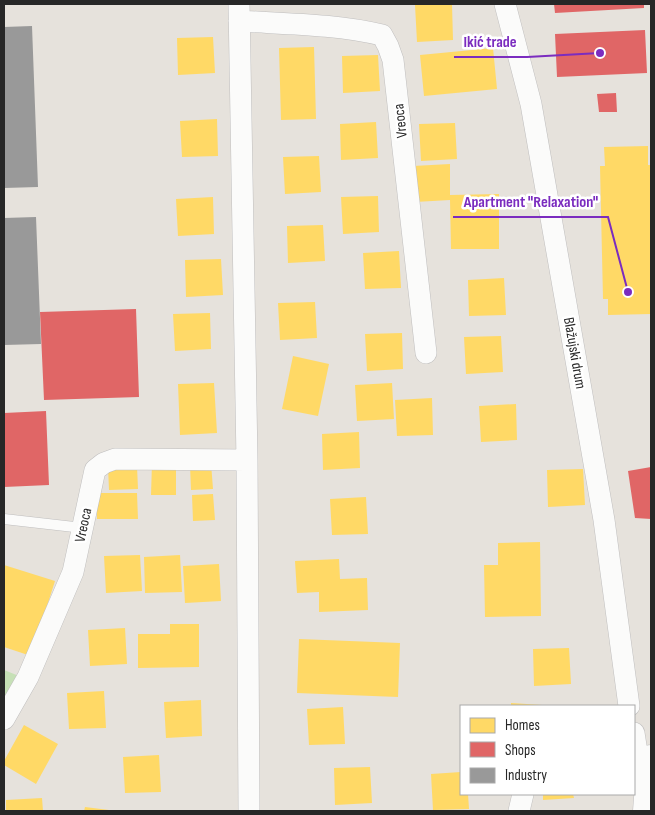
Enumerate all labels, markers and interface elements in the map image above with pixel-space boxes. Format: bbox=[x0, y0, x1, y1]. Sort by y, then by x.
callout: Ikić trade bbox=[454, 26, 527, 57]
text: Ikić trade bbox=[463, 33, 517, 52]
street label: Vreoca bbox=[389, 103, 412, 139]
callout: Apartment "Relaxation" bbox=[453, 186, 608, 217]
text: Apartment "Relaxation" bbox=[463, 193, 598, 212]
street label: Blažujski drum bbox=[559, 316, 590, 390]
street label: Vreoca bbox=[71, 506, 96, 544]
legend bbox=[460, 705, 635, 795]
text: Homes bbox=[505, 716, 540, 735]
text: Shops bbox=[505, 741, 536, 760]
text: Industry bbox=[505, 766, 547, 785]

